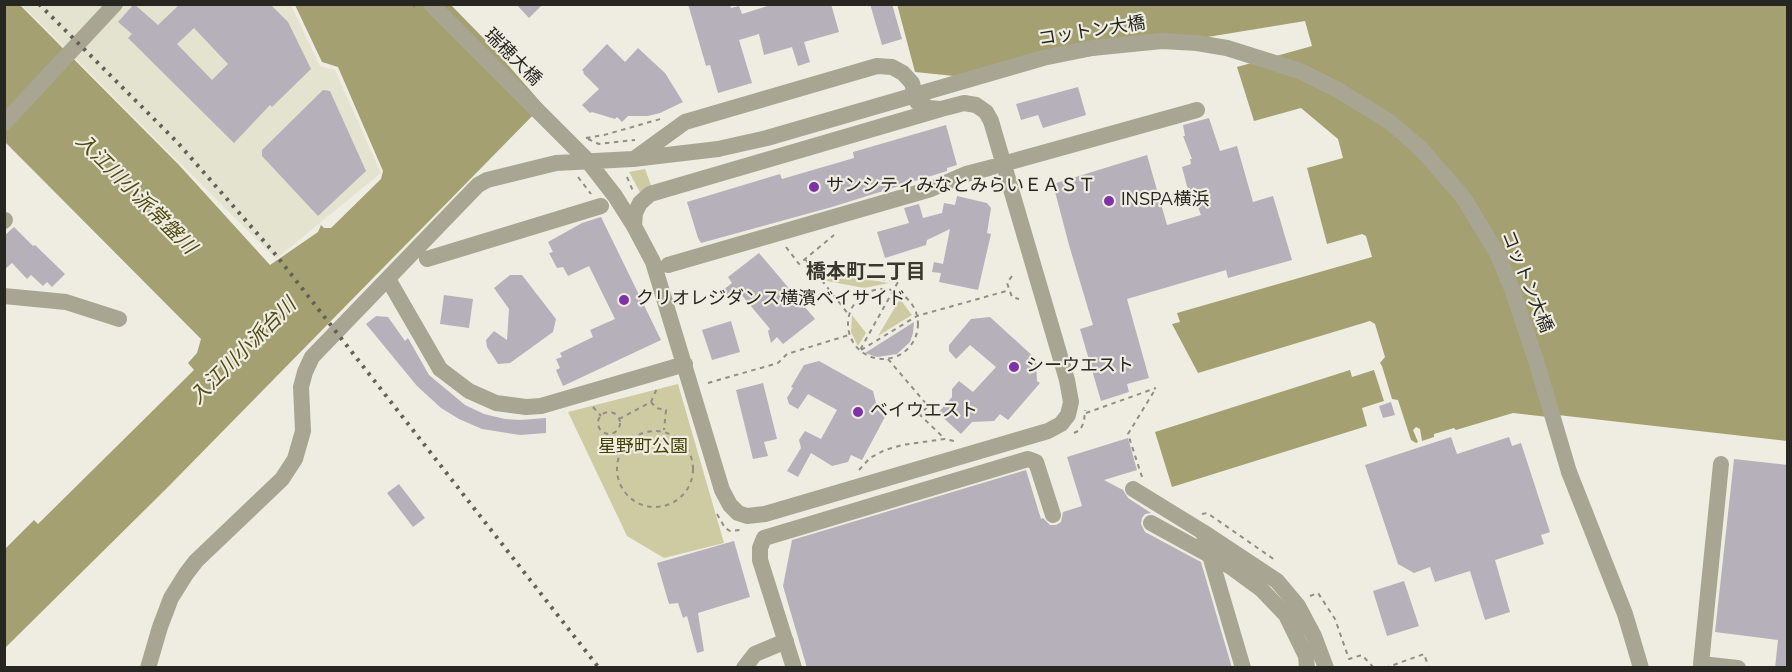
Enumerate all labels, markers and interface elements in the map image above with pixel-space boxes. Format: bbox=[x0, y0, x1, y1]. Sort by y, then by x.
street label: コットン大橋 bbox=[1037, 13, 1147, 51]
street label: 瑞穂大橋 bbox=[479, 25, 545, 91]
water label: 入江川小派常盤川 bbox=[70, 130, 200, 260]
place label: サンシティみなとみらいＥＡＳＴ bbox=[826, 176, 1096, 198]
marker: サンシティみなとみらいＥＡＳＴ bbox=[807, 180, 821, 194]
place label: INSPA横浜 bbox=[1121, 190, 1209, 212]
marker: INSPA横浜 bbox=[1102, 194, 1116, 208]
street label: コットン大橋 bbox=[1496, 228, 1556, 336]
district label: 橋本町二丁目 bbox=[806, 261, 926, 285]
place label: クリオレジダンス横濱ベイサイド bbox=[636, 289, 906, 311]
marker: クリオレジダンス横濱ベイサイド bbox=[617, 293, 631, 307]
water label: 入江川小派台川 bbox=[186, 294, 302, 410]
place label: シーウエスト bbox=[1026, 356, 1134, 378]
marker: シーウエスト bbox=[1007, 360, 1021, 374]
place label: ベイウエスト bbox=[870, 401, 978, 423]
marker: ベイウエスト bbox=[851, 405, 865, 419]
park label: 星野町公園 bbox=[598, 437, 688, 459]

